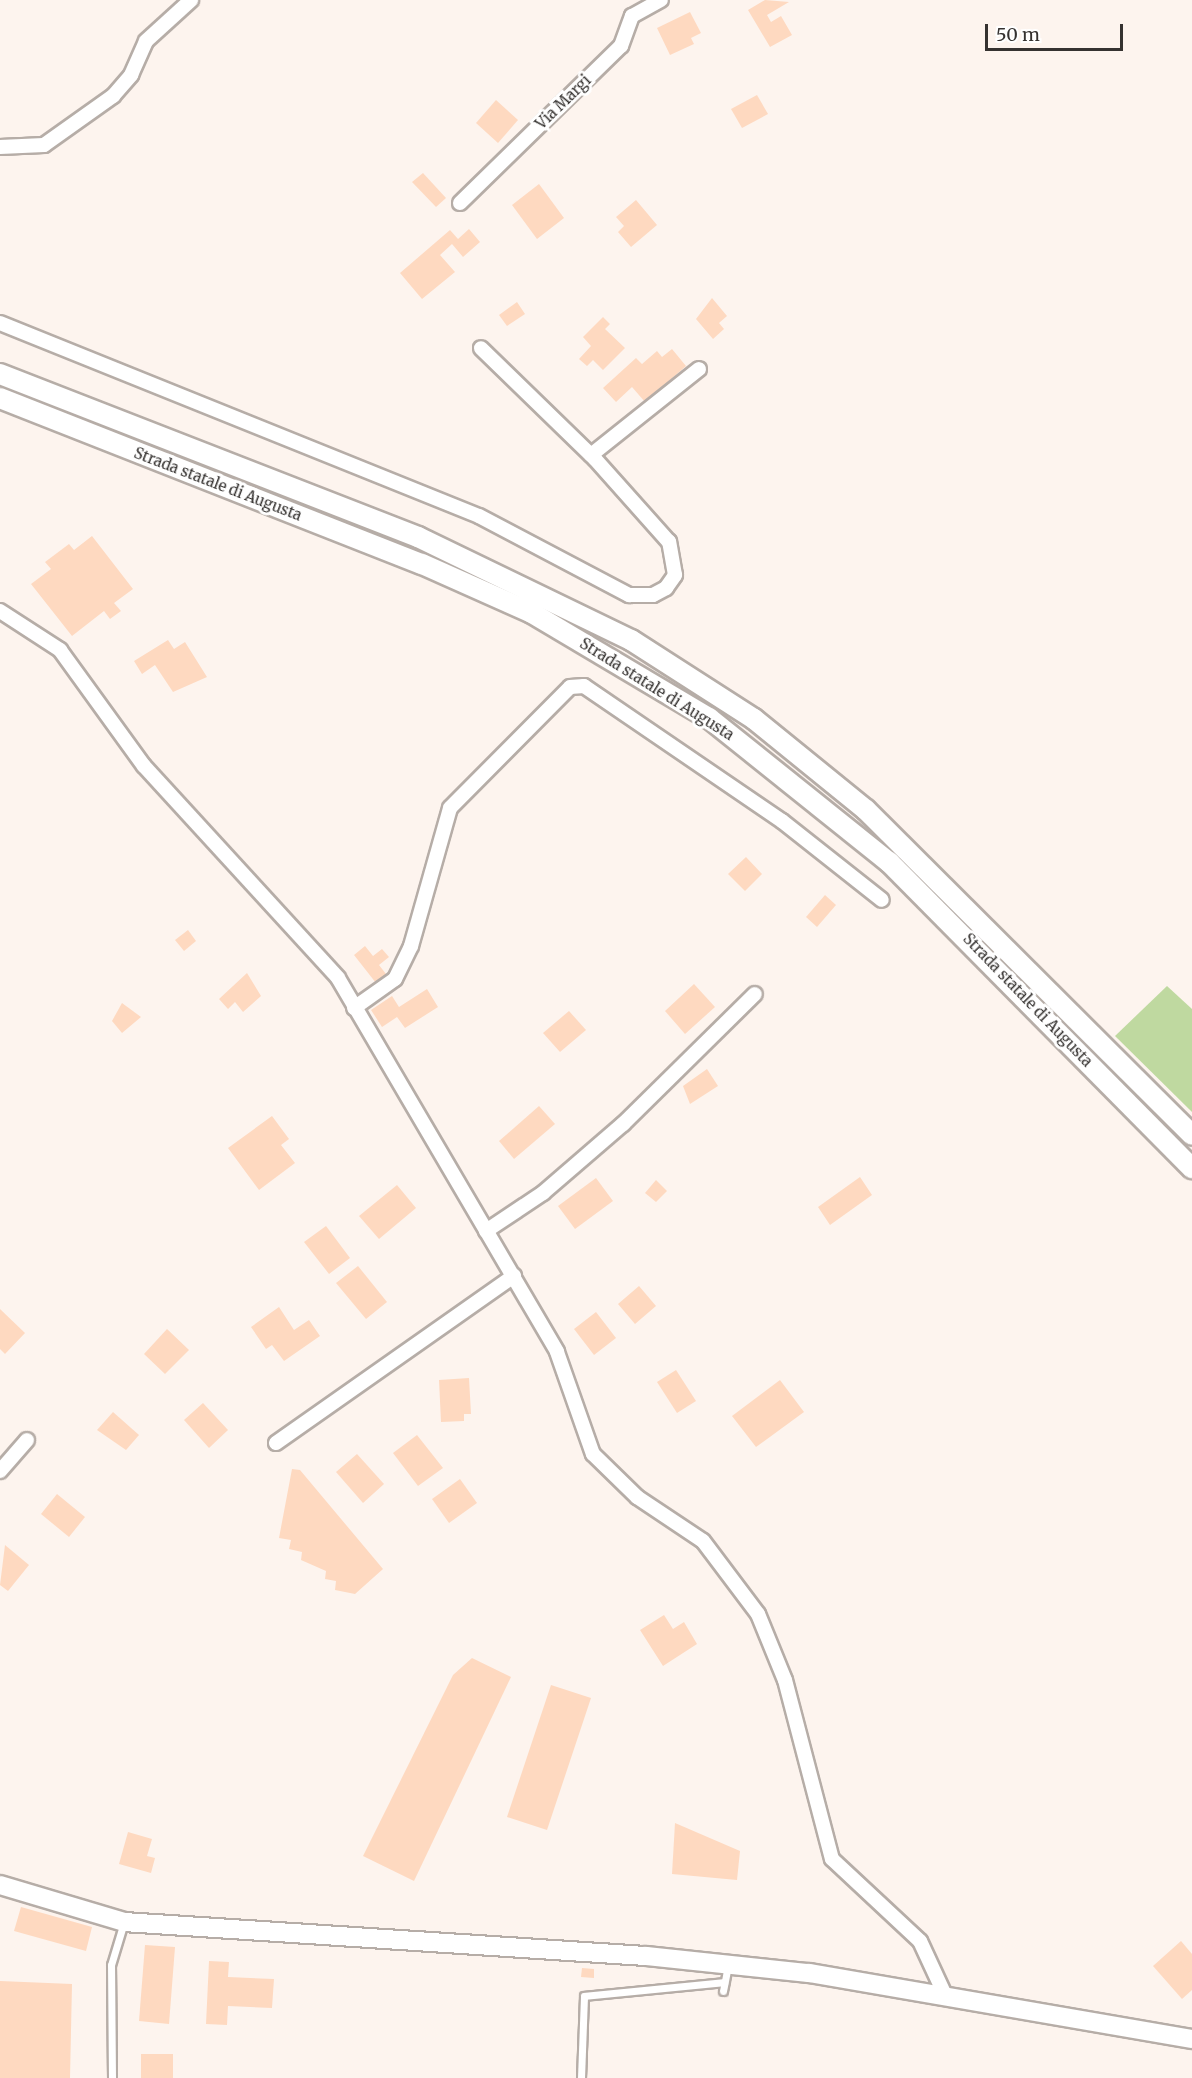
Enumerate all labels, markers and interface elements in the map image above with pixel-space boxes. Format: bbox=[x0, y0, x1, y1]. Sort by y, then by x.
scale bar bbox=[988, 12, 1126, 50]
text: 50 m bbox=[996, 23, 1040, 46]
street label: Via Margi bbox=[532, 71, 594, 133]
street label: Strada statale di Augusta bbox=[131, 444, 305, 524]
street label: Strada statale di Augusta bbox=[577, 634, 737, 744]
street label: Strada statale di Augusta bbox=[960, 930, 1096, 1070]

